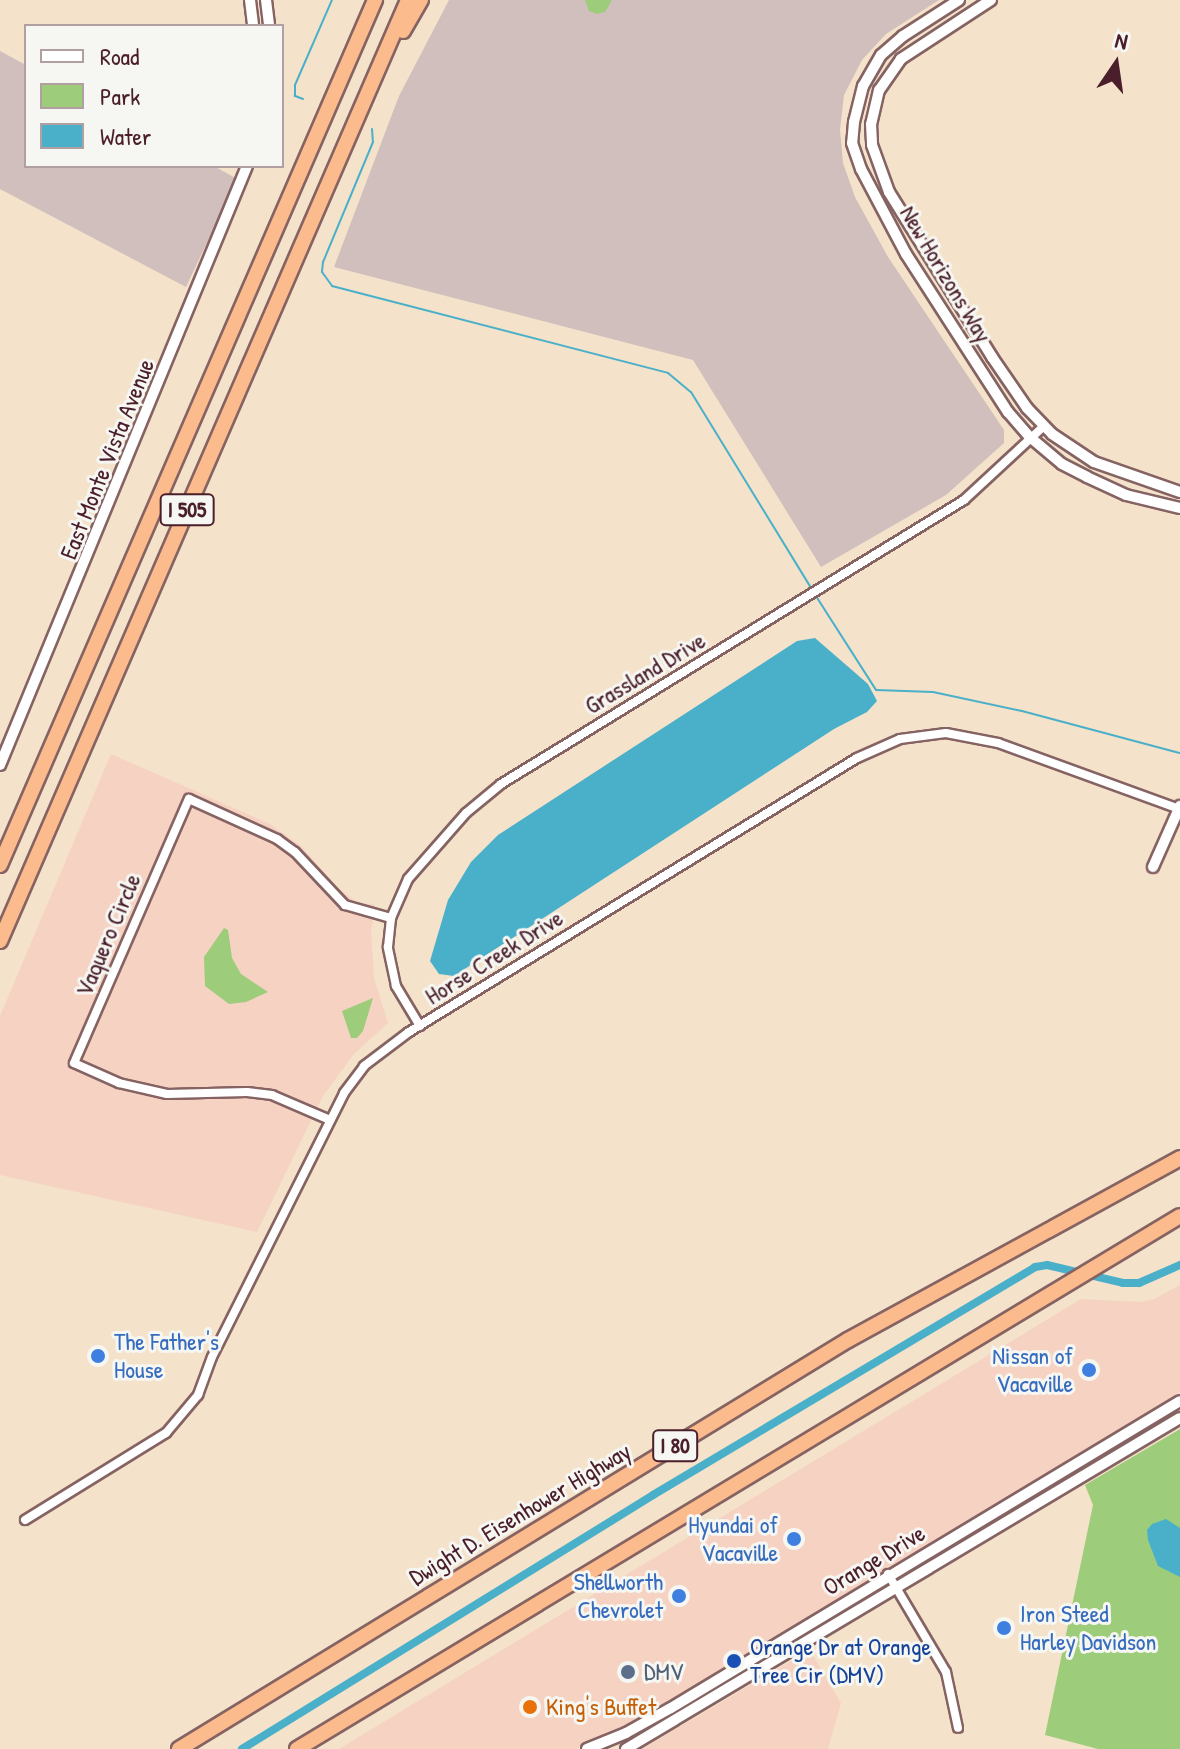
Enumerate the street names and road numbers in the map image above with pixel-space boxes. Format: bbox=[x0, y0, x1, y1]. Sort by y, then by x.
street label: New Horizons Way bbox=[894, 200, 998, 348]
street label: East Monte Vista Avenue bbox=[54, 355, 160, 563]
road number: I 505 bbox=[159, 492, 215, 528]
street label: Grassland Drive bbox=[580, 626, 710, 720]
street label: Vaquero Circle bbox=[69, 869, 147, 1001]
street label: Horse Creek Drive bbox=[420, 903, 568, 1011]
road number: I 80 bbox=[651, 1428, 699, 1464]
street label: Dwight D. Eisenhower Highway bbox=[404, 1436, 636, 1592]
street label: Orange Drive bbox=[818, 1518, 930, 1602]

